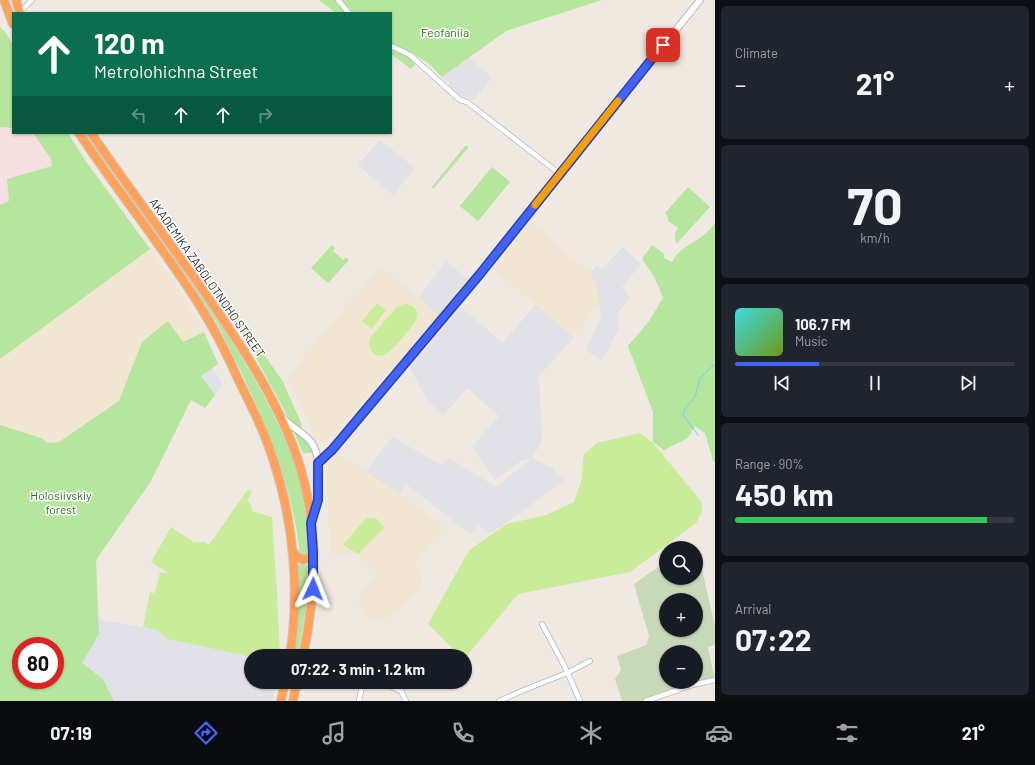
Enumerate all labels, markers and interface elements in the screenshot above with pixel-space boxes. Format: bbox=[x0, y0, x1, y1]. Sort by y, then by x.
park label: Feofaniia bbox=[421, 25, 469, 39]
text: 120 m bbox=[94, 26, 165, 60]
icon: ahead bbox=[28, 28, 80, 80]
pin bbox=[646, 28, 680, 62]
icon: arrive bbox=[652, 34, 674, 56]
text: Climate bbox=[735, 45, 778, 61]
text: Metrolohichna Street bbox=[94, 60, 258, 82]
text: 21° bbox=[856, 65, 894, 101]
text: − bbox=[735, 71, 746, 97]
text: + bbox=[1004, 71, 1015, 97]
icon: left bbox=[128, 104, 150, 126]
icon: ahead bbox=[170, 104, 192, 126]
icon: ahead bbox=[212, 104, 234, 126]
icon: right bbox=[254, 104, 276, 126]
text: 70 bbox=[847, 173, 903, 235]
street label: AKADEMIKA ZABOLOTNOHO STREET bbox=[147, 195, 269, 360]
text: km/h bbox=[860, 230, 890, 246]
text: 106.7 FM bbox=[795, 315, 851, 333]
text: Music bbox=[795, 333, 828, 349]
icon: previous bbox=[771, 372, 793, 394]
icon: pause bbox=[864, 372, 886, 394]
icon: next bbox=[957, 372, 979, 394]
text: Range · 90% bbox=[735, 456, 804, 472]
text: 450 km bbox=[735, 476, 833, 512]
park label: Holosiivskiy forest bbox=[30, 488, 92, 516]
map controls bbox=[659, 541, 703, 689]
button: search bbox=[659, 541, 703, 585]
position arrow bbox=[292, 568, 334, 610]
button: + bbox=[659, 593, 703, 637]
text: Arrival bbox=[735, 601, 771, 617]
text: 07:22 bbox=[735, 621, 812, 657]
speed limit sign: 80 bbox=[12, 637, 64, 689]
button: − bbox=[659, 645, 703, 689]
text: 07:22 · 3 min · 1.2 km bbox=[291, 660, 425, 678]
icon: directions bbox=[192, 719, 220, 747]
icon: music bbox=[320, 719, 348, 747]
icon: phone bbox=[449, 719, 477, 747]
icon: climate bbox=[577, 719, 605, 747]
icon: car bbox=[705, 719, 733, 747]
icon: filters bbox=[833, 719, 861, 747]
text: 07:19 bbox=[50, 722, 92, 744]
text: 21° bbox=[962, 722, 985, 744]

